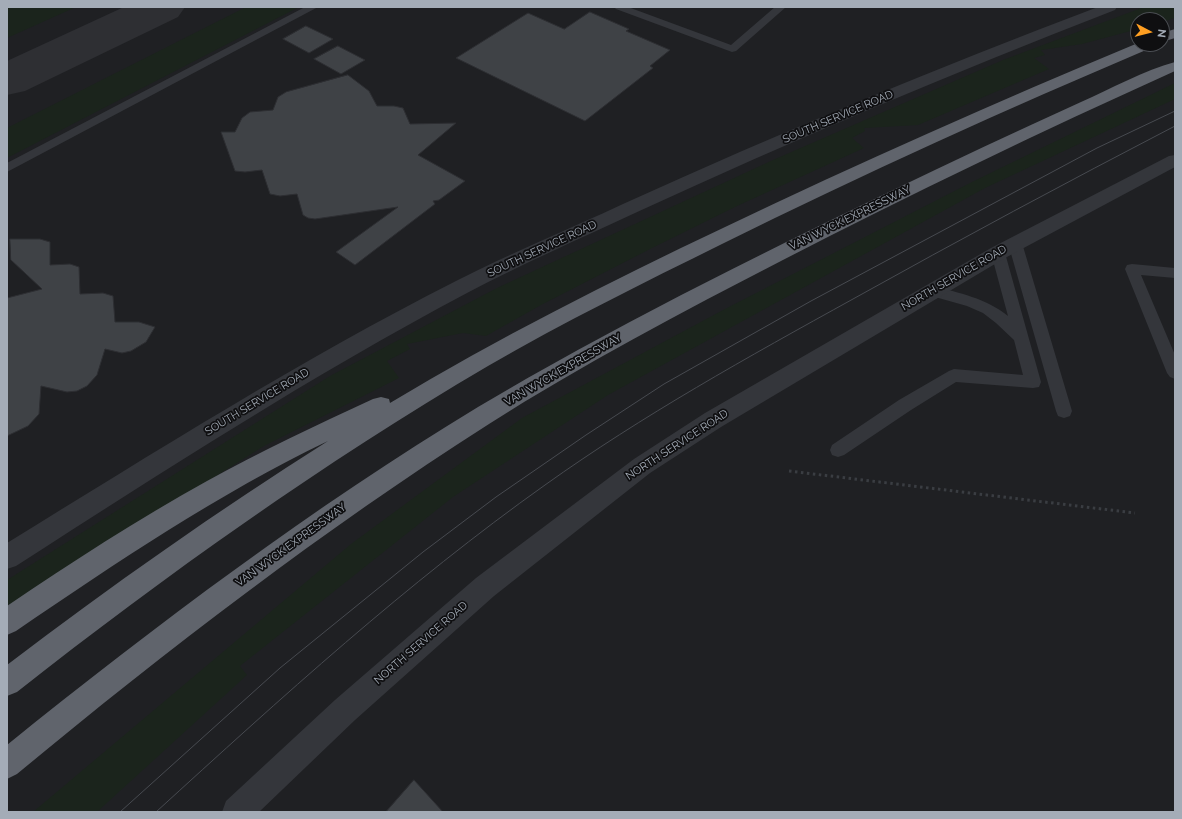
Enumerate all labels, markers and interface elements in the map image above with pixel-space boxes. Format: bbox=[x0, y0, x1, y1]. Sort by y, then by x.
north arrow bbox=[1130, 12, 1170, 52]
text: N bbox=[1154, 28, 1168, 38]
street label: SOUTH SERVICE ROAD bbox=[781, 88, 895, 146]
street label: VAN WYCK EXPRESSWAY bbox=[787, 183, 913, 253]
street label: SOUTH SERVICE ROAD bbox=[485, 218, 599, 280]
street label: NORTH SERVICE ROAD bbox=[899, 242, 1009, 314]
street label: VAN WYCK EXPRESSWAY bbox=[502, 331, 624, 409]
street label: SOUTH SERVICE ROAD bbox=[203, 366, 311, 438]
street label: NORTH SERVICE ROAD bbox=[623, 407, 731, 483]
street label: VAN WYCK EXPRESSWAY bbox=[233, 501, 349, 589]
street label: NORTH SERVICE ROAD bbox=[372, 599, 470, 687]

